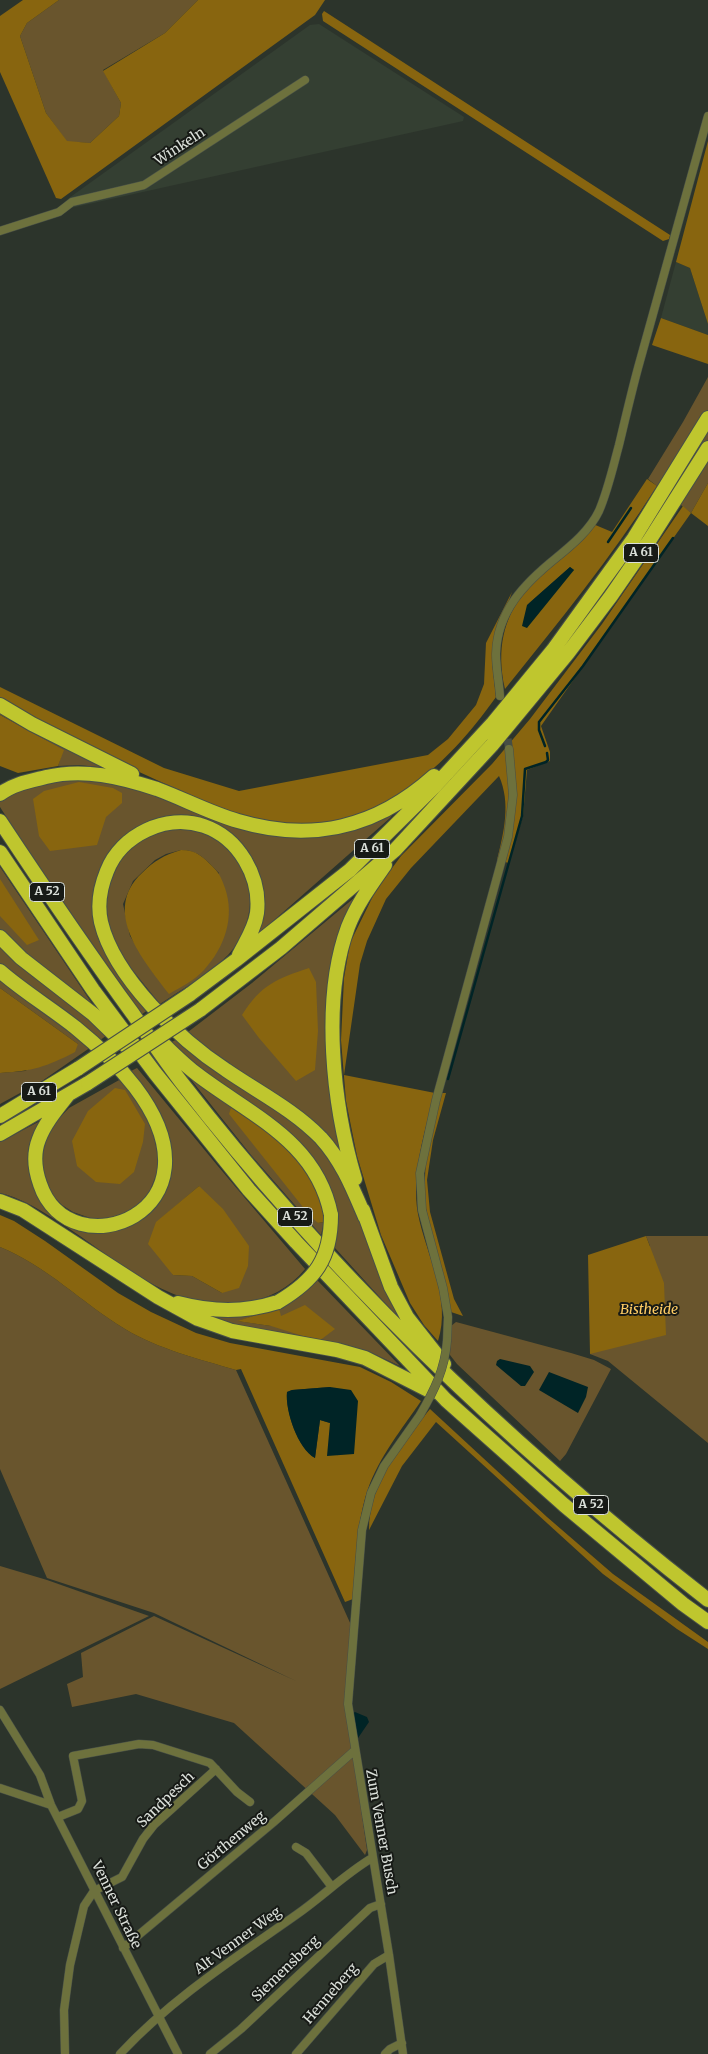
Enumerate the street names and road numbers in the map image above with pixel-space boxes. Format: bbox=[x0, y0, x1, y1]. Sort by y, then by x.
street label: Winkeln bbox=[151, 124, 209, 170]
road number: A 61 bbox=[624, 544, 658, 562]
road number: A 61 bbox=[354, 840, 390, 859]
road number: A 52 bbox=[30, 882, 64, 902]
road number: A 61 bbox=[22, 1082, 56, 1102]
road number: A 52 bbox=[278, 1208, 312, 1226]
road number: A 52 bbox=[574, 1496, 608, 1514]
street label: Zum Venner Busch bbox=[362, 1768, 400, 1896]
street label: Sandpesch bbox=[134, 1769, 198, 1831]
street label: Görthenweg bbox=[195, 1808, 269, 1874]
street label: Venner Straße bbox=[88, 1858, 144, 1952]
street label: Alt Venner Weg bbox=[191, 1904, 285, 1978]
street label: Siemensberg bbox=[249, 1933, 323, 2005]
street label: Henneberg bbox=[300, 1960, 362, 2028]

